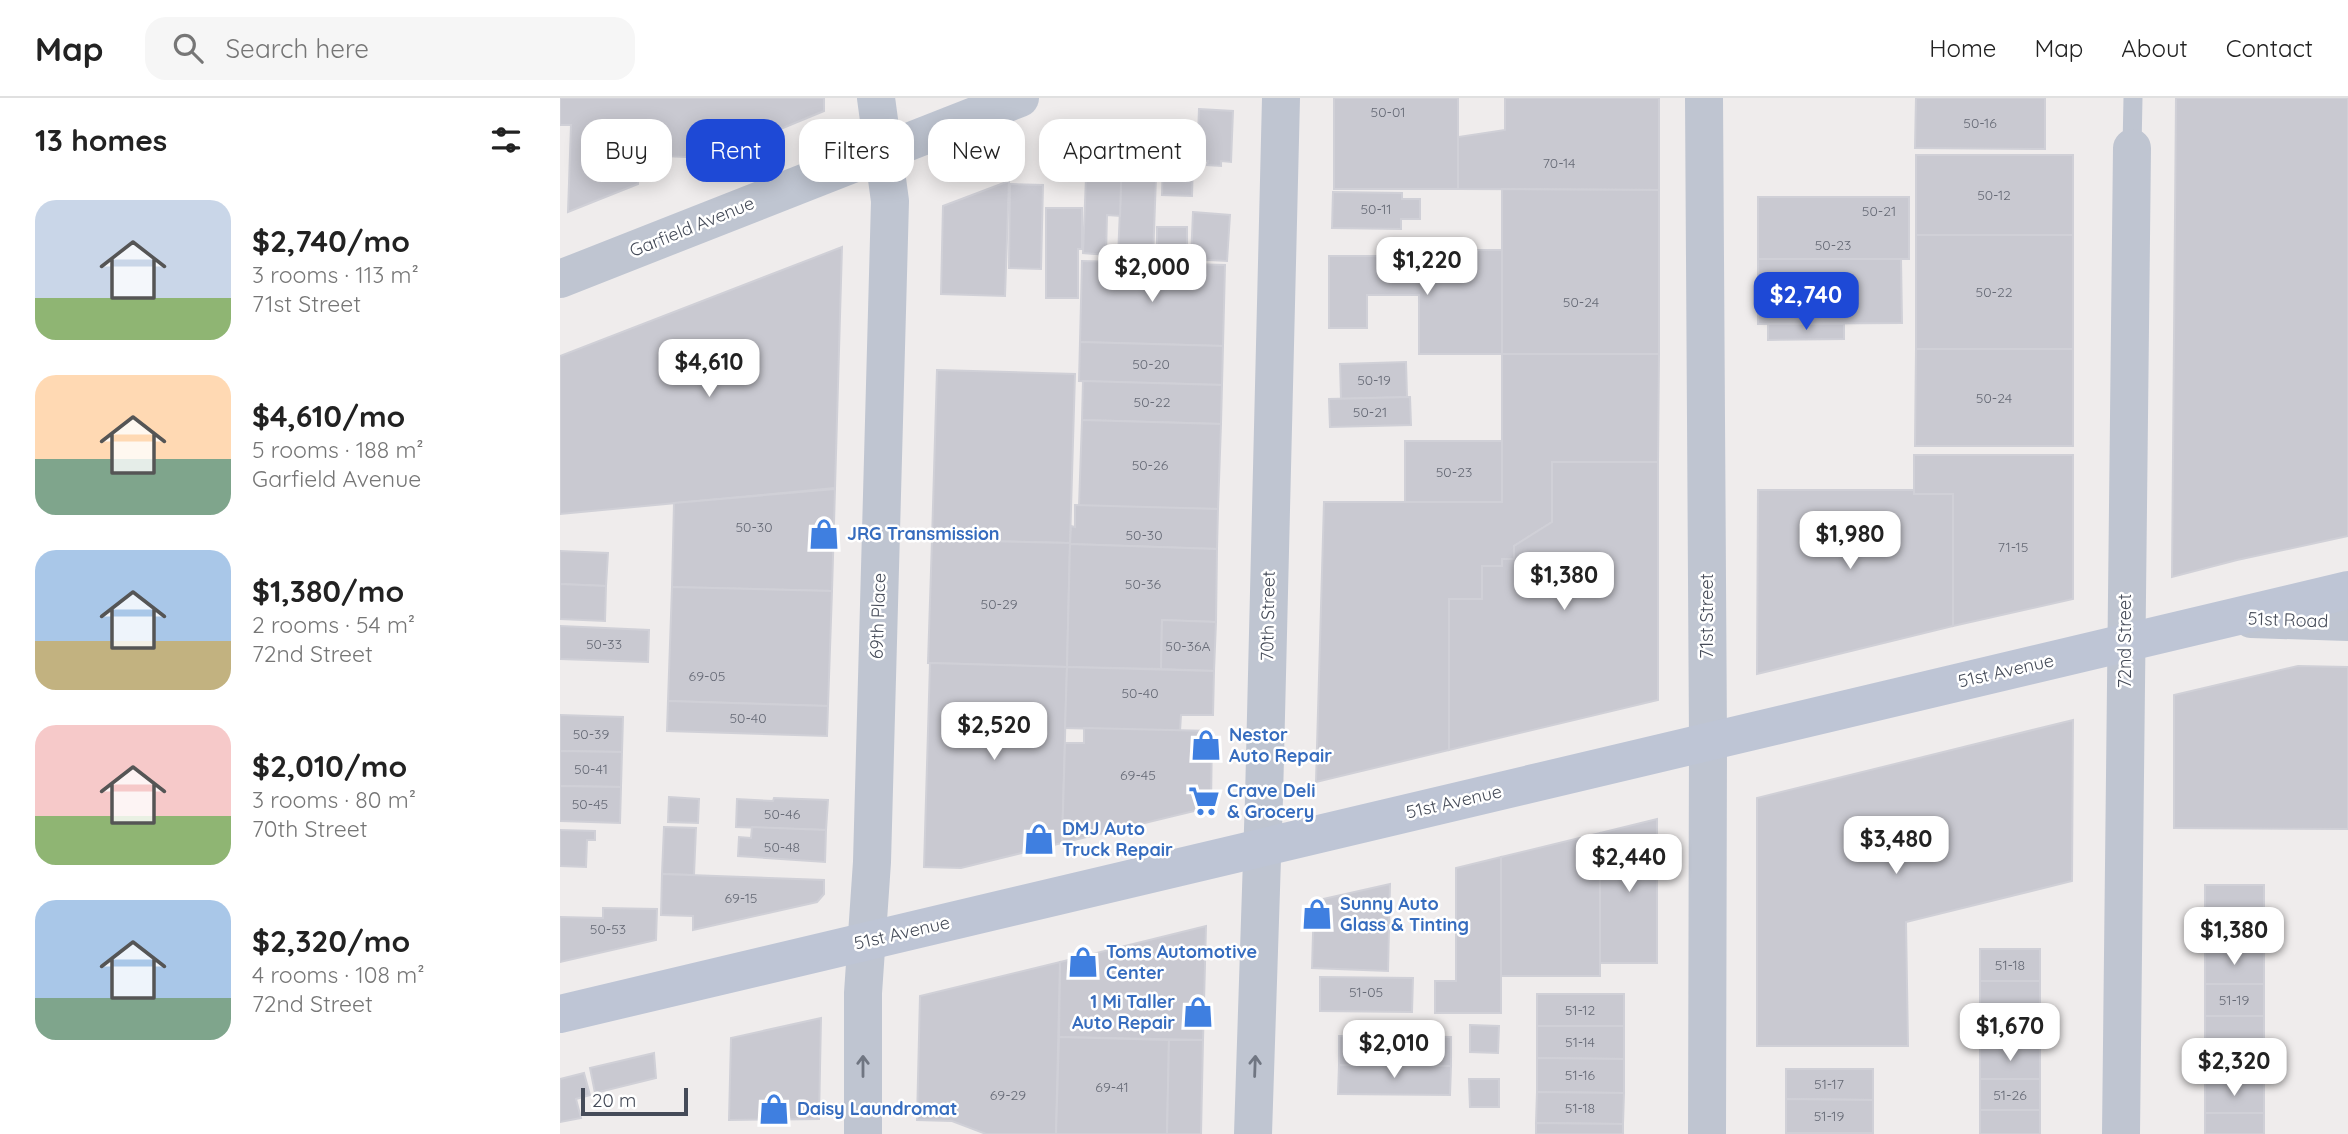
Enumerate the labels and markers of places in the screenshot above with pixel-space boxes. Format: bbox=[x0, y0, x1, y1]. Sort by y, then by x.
pin: $1,220 bbox=[1370, 238, 1484, 297]
pin: $2,000 bbox=[1095, 244, 1209, 304]
pin: $2,740 bbox=[1749, 272, 1863, 332]
pin: $4,610 bbox=[652, 340, 766, 399]
pin: $1,980 bbox=[1793, 512, 1907, 571]
shop icon: JRG Transmission bbox=[807, 517, 841, 551]
place label: JRG Transmission bbox=[847, 522, 1000, 545]
pin: $1,380 bbox=[1507, 552, 1621, 612]
pin: $2,520 bbox=[937, 702, 1051, 762]
place label: Nestor Auto Repair bbox=[1229, 723, 1332, 767]
shop icon: Nestor Auto Repair bbox=[1189, 728, 1223, 762]
place label: Crave Deli & Grocery bbox=[1227, 779, 1315, 823]
supermarket icon: Crave Deli & Grocery bbox=[1187, 784, 1221, 818]
pin: $3,480 bbox=[1839, 816, 1953, 876]
place label: DMJ Auto Truck Repair bbox=[1062, 817, 1173, 861]
shop icon: DMJ Auto Truck Repair bbox=[1022, 822, 1056, 856]
pin: $2,440 bbox=[1572, 834, 1686, 894]
place label: Sunny Auto Glass & Tinting bbox=[1340, 892, 1469, 936]
shop icon: Sunny Auto Glass & Tinting bbox=[1300, 897, 1334, 931]
pin: $1,380 bbox=[2177, 908, 2291, 967]
place label: Toms Automotive Center bbox=[1106, 940, 1257, 984]
shop icon: Toms Automotive Center bbox=[1066, 945, 1100, 979]
place label: 1 Mi Taller Auto Repair bbox=[1072, 990, 1175, 1034]
shop icon: 1 Mi Taller Auto Repair bbox=[1181, 995, 1215, 1029]
pin: $1,670 bbox=[1953, 1004, 2067, 1063]
pin: $2,010 bbox=[1337, 1020, 1451, 1080]
pin: $2,320 bbox=[2177, 1038, 2291, 1098]
shop icon: Daisy Laundromat bbox=[757, 1092, 791, 1126]
place label: Daisy Laundromat bbox=[797, 1097, 957, 1120]

